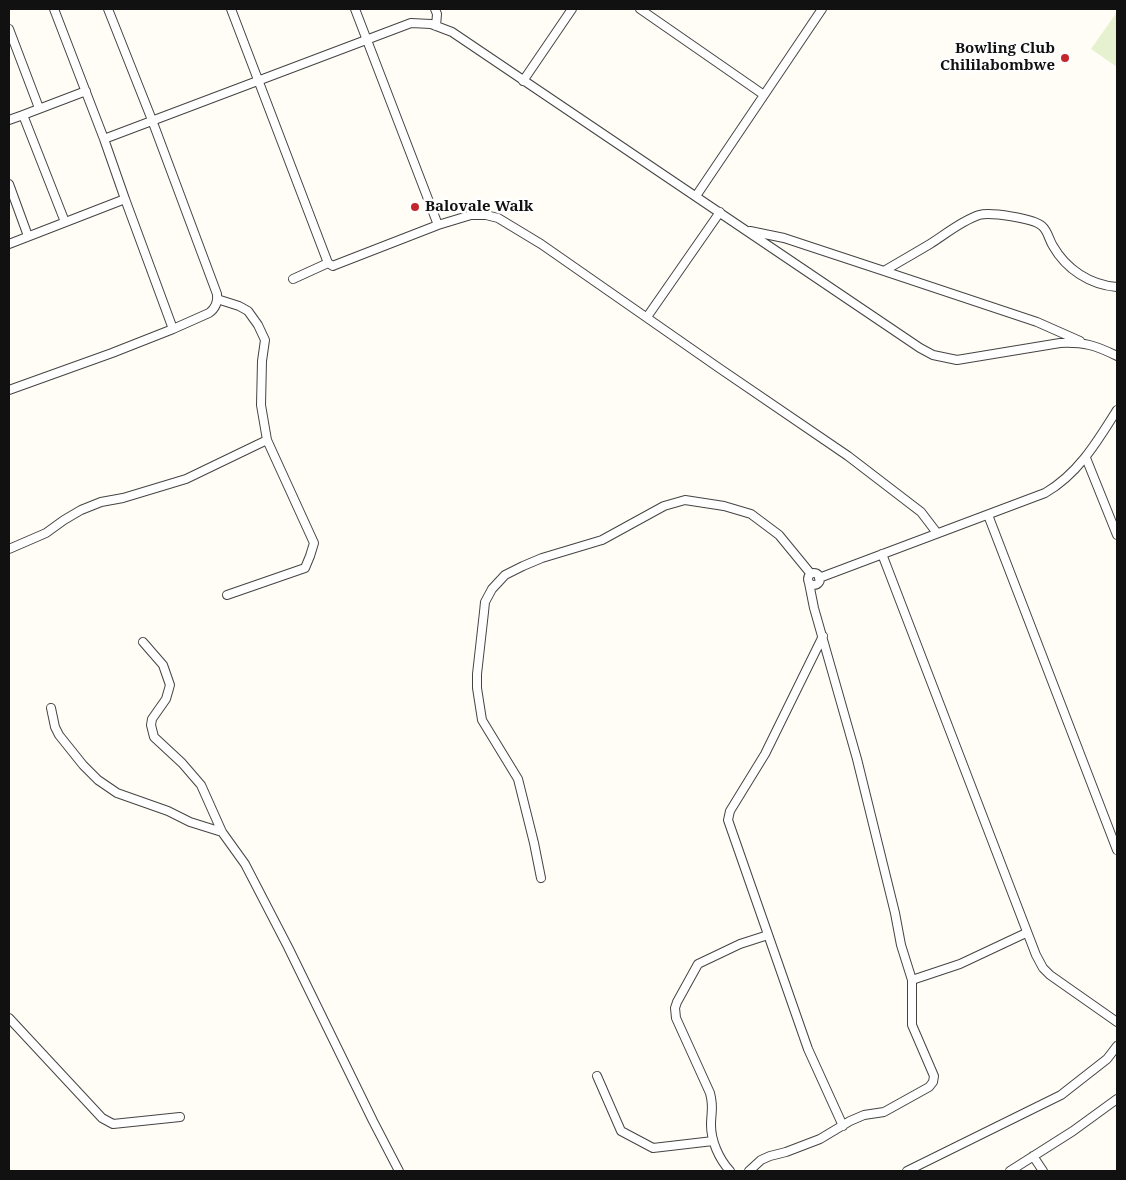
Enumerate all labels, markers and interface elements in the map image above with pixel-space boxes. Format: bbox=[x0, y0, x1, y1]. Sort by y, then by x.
place label: Bowling Club Chililabombwe bbox=[940, 40, 1055, 75]
marker: Bowling Club Chililabombwe bbox=[1059, 52, 1071, 64]
place label: Balovale Walk bbox=[425, 198, 533, 216]
marker: Balovale Walk bbox=[409, 201, 421, 213]

